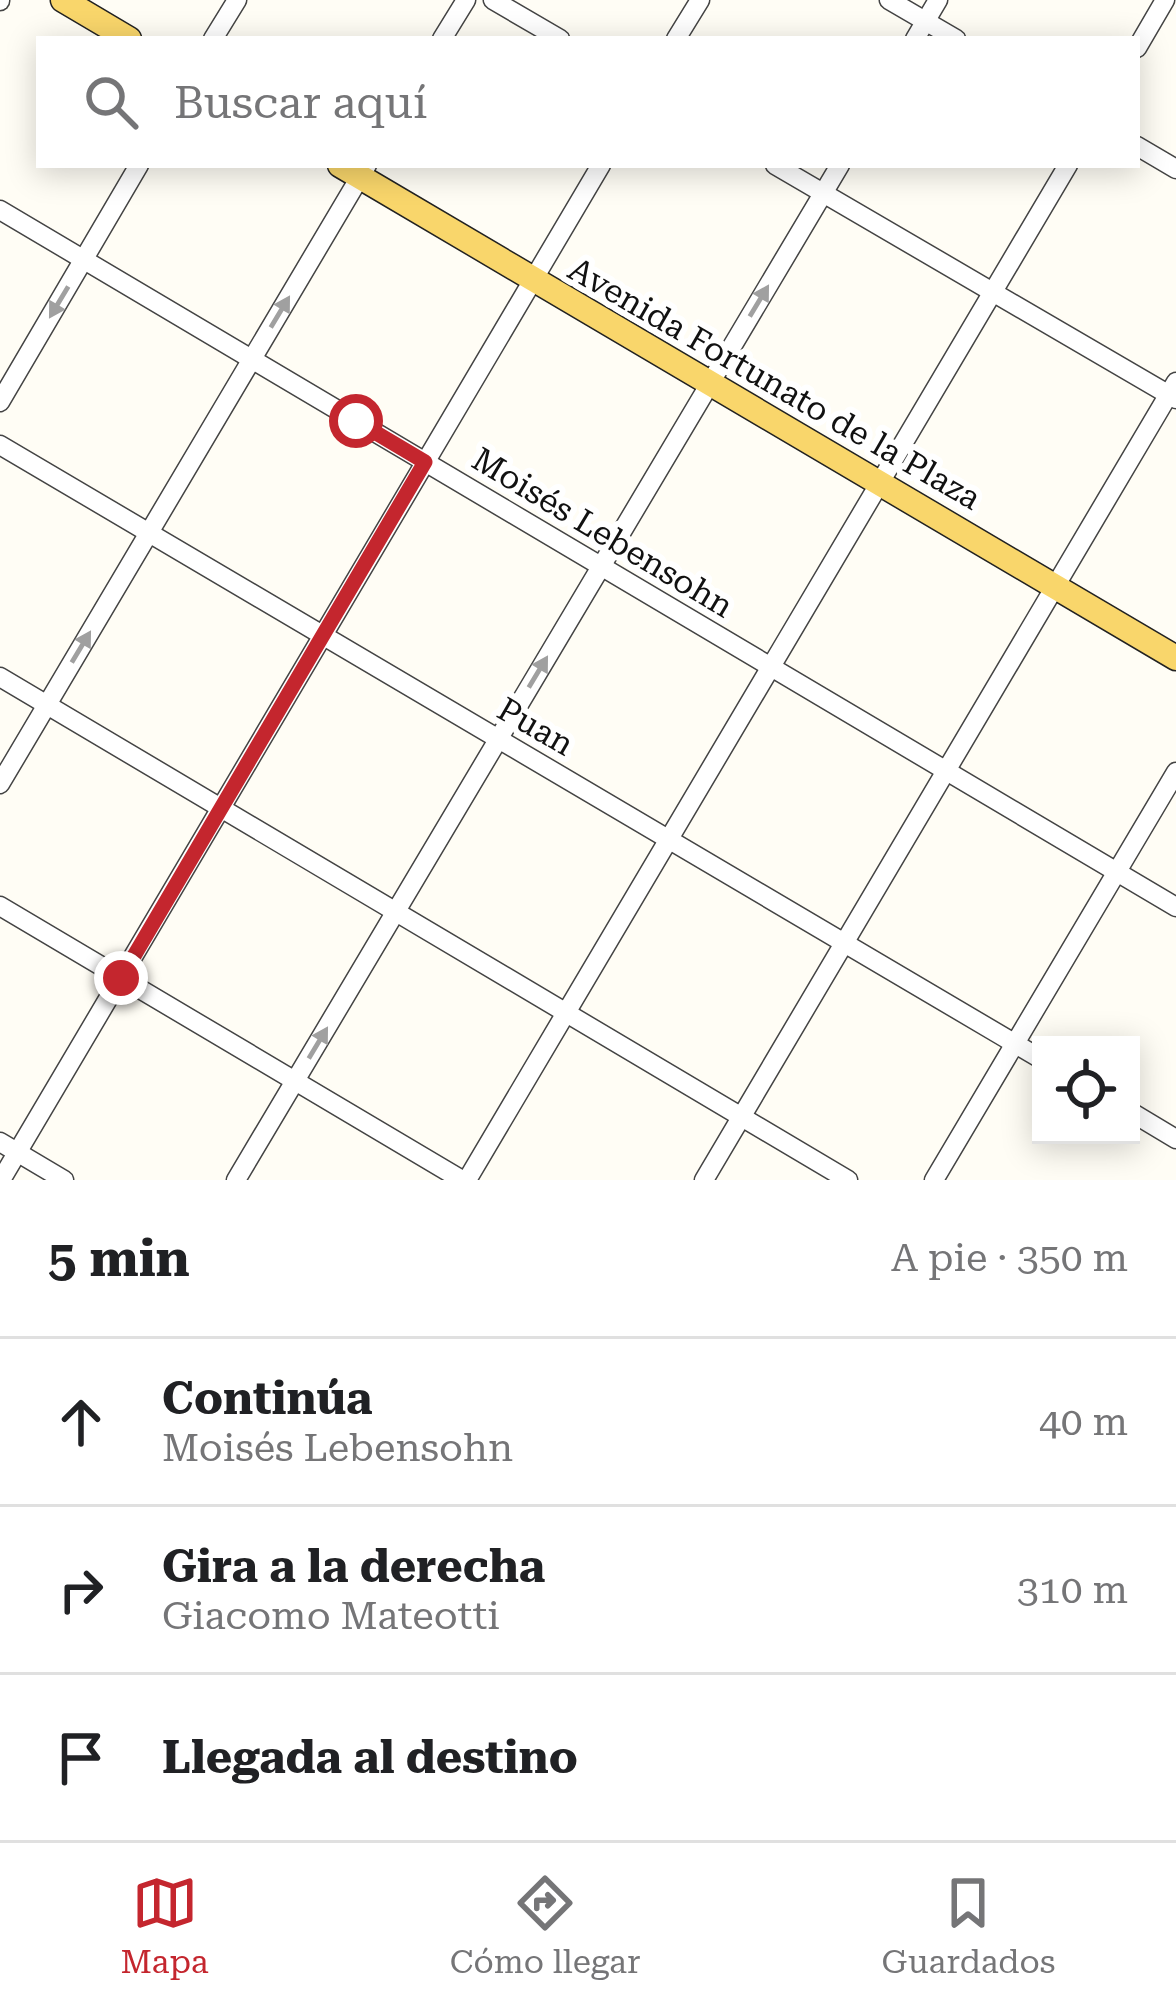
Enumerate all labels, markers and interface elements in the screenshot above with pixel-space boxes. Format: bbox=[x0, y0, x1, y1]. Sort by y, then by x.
search box bbox=[36, 36, 1140, 168]
icon: search bbox=[78, 69, 144, 135]
text: Buscar aquí bbox=[174, 76, 427, 129]
street label: Avenida Fortunato de la Plaza bbox=[562, 249, 988, 518]
one-way arrow bbox=[748, 284, 769, 318]
one-way arrow bbox=[49, 285, 70, 319]
one-way arrow bbox=[269, 295, 290, 328]
route start bbox=[329, 394, 383, 448]
street label: Moisés Lebensohn bbox=[465, 439, 740, 626]
one-way arrow bbox=[70, 630, 91, 664]
one-way arrow bbox=[527, 655, 548, 689]
street label: Puan bbox=[491, 689, 581, 764]
route end bbox=[94, 951, 148, 1005]
one-way arrow bbox=[306, 1026, 327, 1060]
map controls bbox=[1032, 1036, 1140, 1144]
button: locate bbox=[1032, 1036, 1140, 1144]
text: 5 min bbox=[48, 1229, 190, 1288]
text: A pie · 350 m bbox=[891, 1235, 1128, 1281]
text: Continúa bbox=[162, 1372, 373, 1425]
icon: ahead bbox=[48, 1389, 114, 1455]
text: 40 m bbox=[1039, 1399, 1128, 1445]
text: Moisés Lebensohn bbox=[162, 1425, 513, 1471]
text: Gira a la derecha bbox=[162, 1540, 545, 1593]
icon: right bbox=[48, 1557, 114, 1623]
text: 310 m bbox=[1017, 1567, 1128, 1613]
text: Giacomo Mateotti bbox=[162, 1593, 500, 1639]
icon: arrive bbox=[48, 1725, 114, 1791]
text: Llegada al destino bbox=[162, 1731, 578, 1784]
tab: Mapa bbox=[120, 1870, 209, 1981]
tab: Cómo llegar bbox=[450, 1870, 640, 1981]
tab: Guardados bbox=[881, 1870, 1055, 1981]

